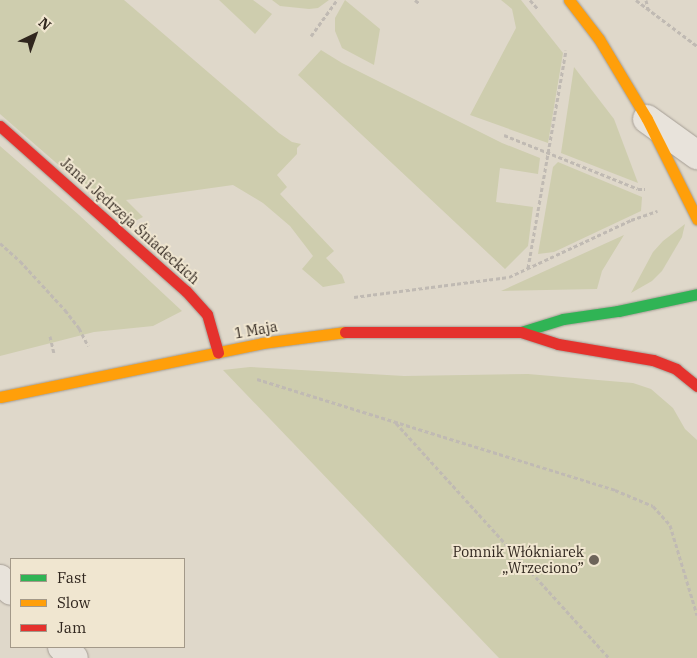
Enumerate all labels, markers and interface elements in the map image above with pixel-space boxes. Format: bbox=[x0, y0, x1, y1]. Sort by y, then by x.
north arrow bbox=[10, 10, 60, 60]
text: N bbox=[35, 13, 55, 34]
street label: Jana i Jędrzeja Śniadeckich bbox=[57, 154, 203, 288]
street label: 1 Maja bbox=[233, 318, 279, 342]
place label: Pomnik Włókniarek „Wrzeciono” bbox=[453, 544, 584, 576]
marker: Pomnik Włókniarek „Wrzeciono” bbox=[588, 554, 600, 566]
legend bbox=[10, 558, 185, 648]
text: Fast bbox=[57, 568, 87, 587]
text: Slow bbox=[57, 593, 90, 612]
text: Jam bbox=[57, 618, 86, 637]

